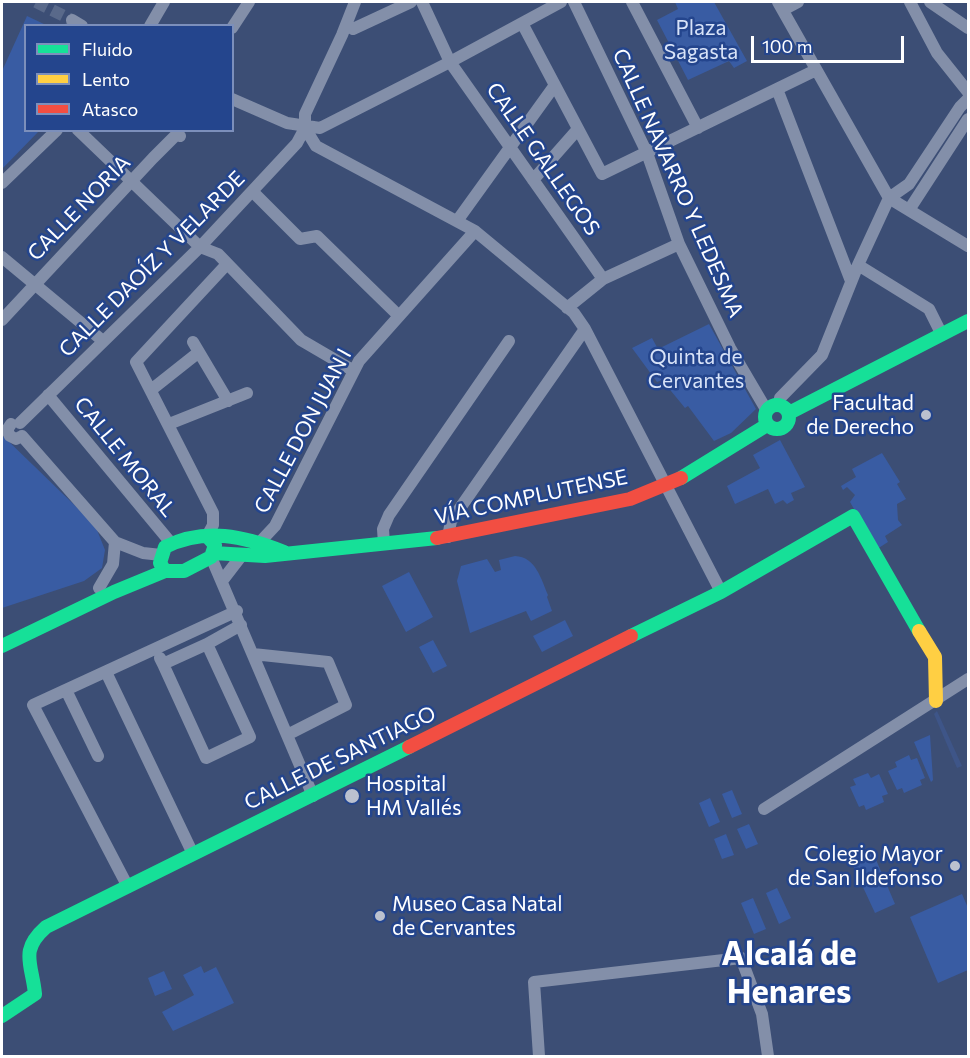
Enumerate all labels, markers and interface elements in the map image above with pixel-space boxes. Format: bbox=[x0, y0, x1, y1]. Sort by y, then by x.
park label: Plaza Sagasta bbox=[664, 15, 738, 65]
legend bbox=[24, 24, 234, 132]
scale bar bbox=[754, 24, 907, 62]
text: 100 m bbox=[762, 35, 812, 57]
text: Fluido bbox=[82, 38, 133, 60]
street label: CALLE NAVARRO Y LEDESMA bbox=[607, 45, 749, 321]
text: Lento bbox=[82, 68, 130, 90]
street label: CALLE GALLEGOS bbox=[481, 78, 605, 240]
text: Atasco bbox=[82, 98, 138, 120]
street label: CALLE NORIA bbox=[22, 150, 136, 266]
street label: CALLE DAOÍZ Y VELARDE bbox=[54, 166, 250, 362]
street label: CALLE DON JUAN I bbox=[249, 344, 357, 518]
park label: Quinta de Cervantes bbox=[648, 344, 744, 394]
place label: Facultad de Derecho bbox=[806, 390, 914, 440]
street label: CALLE MORAL bbox=[69, 392, 181, 522]
marker: Facultad de Derecho bbox=[919, 408, 933, 422]
street label: VÍA COMPLUTENSE bbox=[432, 464, 630, 530]
street label: CALLE DE SANTIAGO bbox=[240, 701, 440, 815]
place label: Hospital HM Vallés bbox=[366, 771, 461, 821]
marker: Hospital HM Vallés bbox=[343, 787, 361, 805]
place label: Colegio Mayor de San Ildefonso bbox=[788, 841, 943, 891]
marker: Colegio Mayor de San Ildefonso bbox=[948, 859, 962, 873]
place label: Museo Casa Natal de Cervantes bbox=[392, 891, 563, 941]
marker: Museo Casa Natal de Cervantes bbox=[373, 909, 387, 923]
district label: Alcalá de Henares bbox=[721, 934, 857, 1012]

